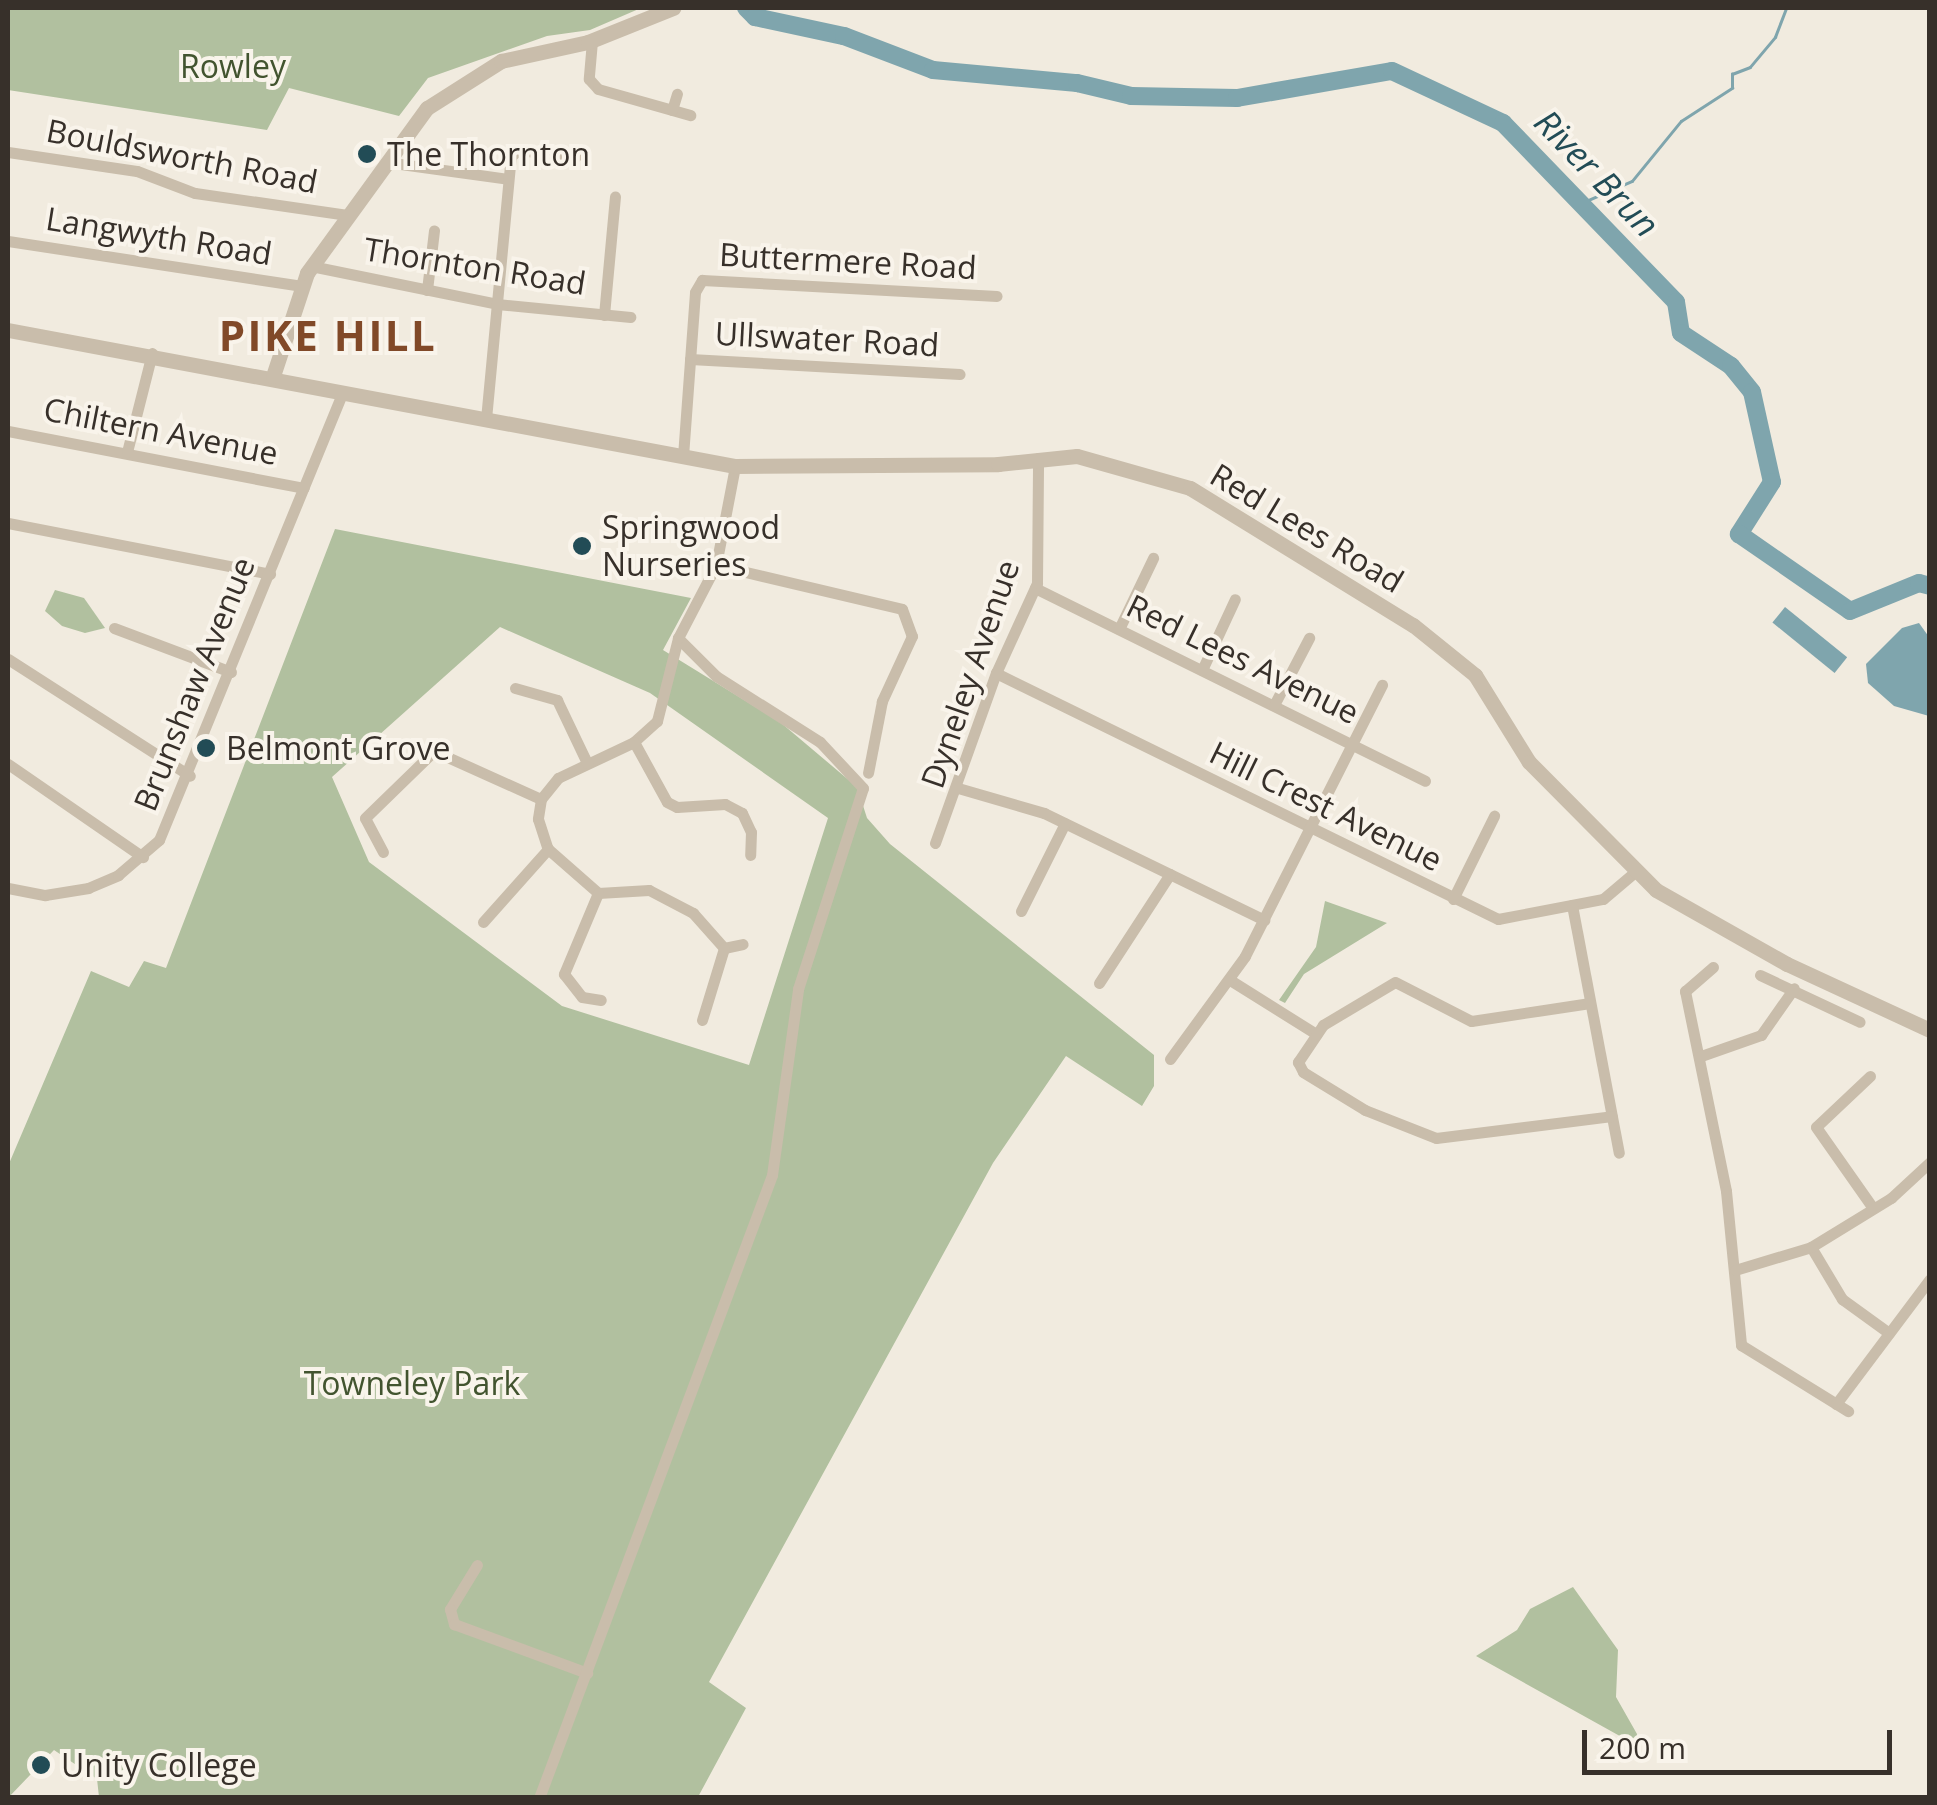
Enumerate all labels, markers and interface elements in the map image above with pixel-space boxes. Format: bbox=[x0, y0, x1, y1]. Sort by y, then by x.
park label: Rowley bbox=[180, 47, 286, 85]
water label: River Brun bbox=[1526, 101, 1668, 245]
street label: Bouldsworth Road bbox=[43, 111, 321, 201]
place label: The Thornton bbox=[387, 135, 590, 173]
marker: The Thornton bbox=[356, 143, 378, 165]
street label: Langwyth Road bbox=[43, 199, 275, 273]
street label: Thornton Road bbox=[361, 230, 589, 302]
street label: Buttermere Road bbox=[718, 235, 978, 287]
district label: PIKE HILL bbox=[219, 310, 437, 360]
street label: Ullswater Road bbox=[714, 314, 940, 364]
street label: Chiltern Avenue bbox=[41, 389, 281, 473]
street label: Red Lees Road bbox=[1204, 455, 1410, 601]
place label: Springwood Nurseries bbox=[602, 509, 780, 584]
marker: Springwood Nurseries bbox=[571, 535, 593, 557]
street label: Brunshaw Avenue bbox=[126, 552, 262, 816]
street label: Dyneley Avenue bbox=[913, 555, 1027, 793]
street label: Red Lees Avenue bbox=[1121, 586, 1365, 732]
place label: Belmont Grove bbox=[226, 729, 450, 767]
street label: Hill Crest Avenue bbox=[1204, 733, 1448, 879]
marker: Belmont Grove bbox=[195, 737, 217, 759]
park label: Towneley Park bbox=[304, 1364, 520, 1402]
scale bar bbox=[1587, 1710, 1897, 1772]
text: 200 m bbox=[1599, 1727, 1686, 1768]
place label: Unity College bbox=[61, 1746, 257, 1784]
marker: Unity College bbox=[30, 1754, 52, 1776]

